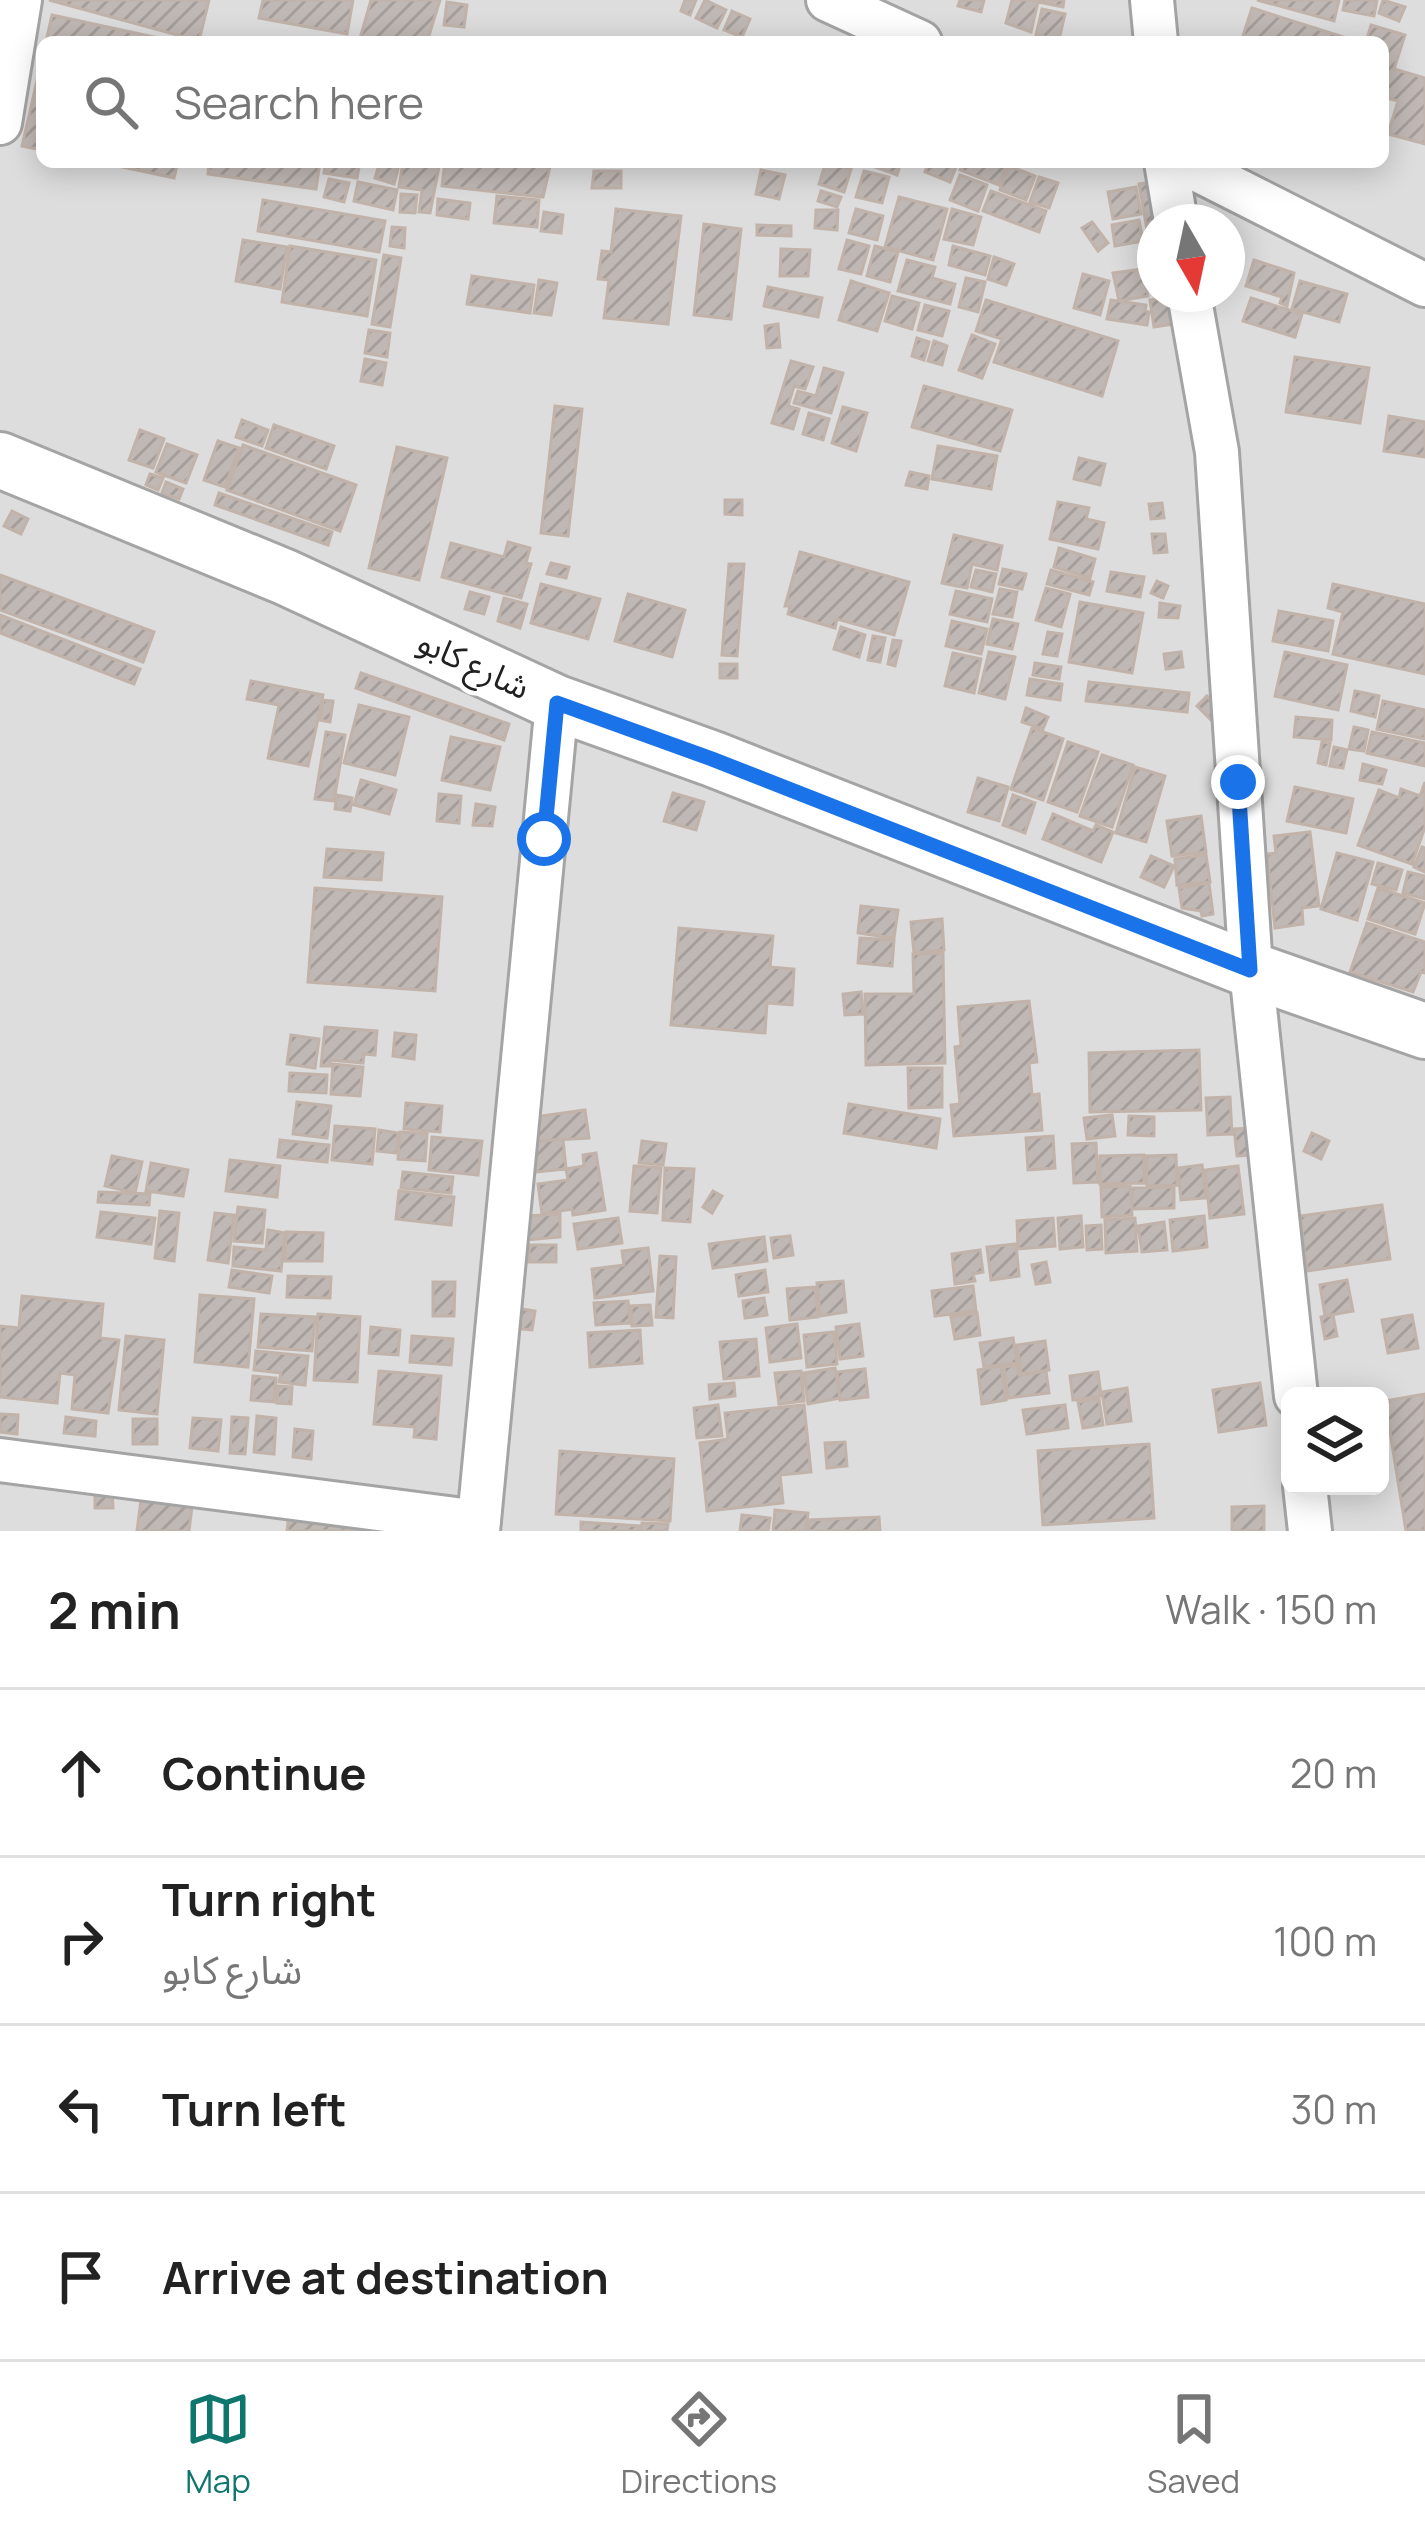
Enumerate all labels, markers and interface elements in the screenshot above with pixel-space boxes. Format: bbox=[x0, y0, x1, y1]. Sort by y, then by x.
search box bbox=[36, 36, 1389, 168]
icon: search bbox=[78, 69, 144, 135]
text: Search here bbox=[174, 71, 424, 133]
north arrow bbox=[1137, 204, 1245, 312]
street label: شارع كابو bbox=[410, 618, 537, 712]
route end bbox=[1211, 755, 1265, 809]
route start bbox=[517, 812, 571, 866]
map controls bbox=[1281, 1387, 1389, 1495]
button: layers bbox=[1281, 1387, 1389, 1495]
text: 2 min bbox=[48, 1575, 181, 1644]
text: Walk · 150 m bbox=[1165, 1582, 1377, 1636]
icon: ahead bbox=[48, 1740, 114, 1806]
text: Continue bbox=[162, 1742, 367, 1804]
text: 20 m bbox=[1290, 1746, 1377, 1800]
text: Turn right bbox=[162, 1868, 376, 1930]
icon: right bbox=[48, 1908, 114, 1974]
text: 100 m bbox=[1273, 1914, 1377, 1968]
text: شارع كابو bbox=[162, 1942, 302, 1996]
icon: left bbox=[48, 2076, 114, 2142]
text: Turn left bbox=[162, 2078, 347, 2140]
text: 30 m bbox=[1291, 2082, 1377, 2136]
icon: arrive bbox=[48, 2244, 114, 2310]
text: Arrive at destination bbox=[162, 2246, 609, 2308]
tab: Map bbox=[185, 2386, 251, 2503]
tab: Directions bbox=[621, 2386, 777, 2503]
tab: Saved bbox=[1147, 2386, 1240, 2503]

